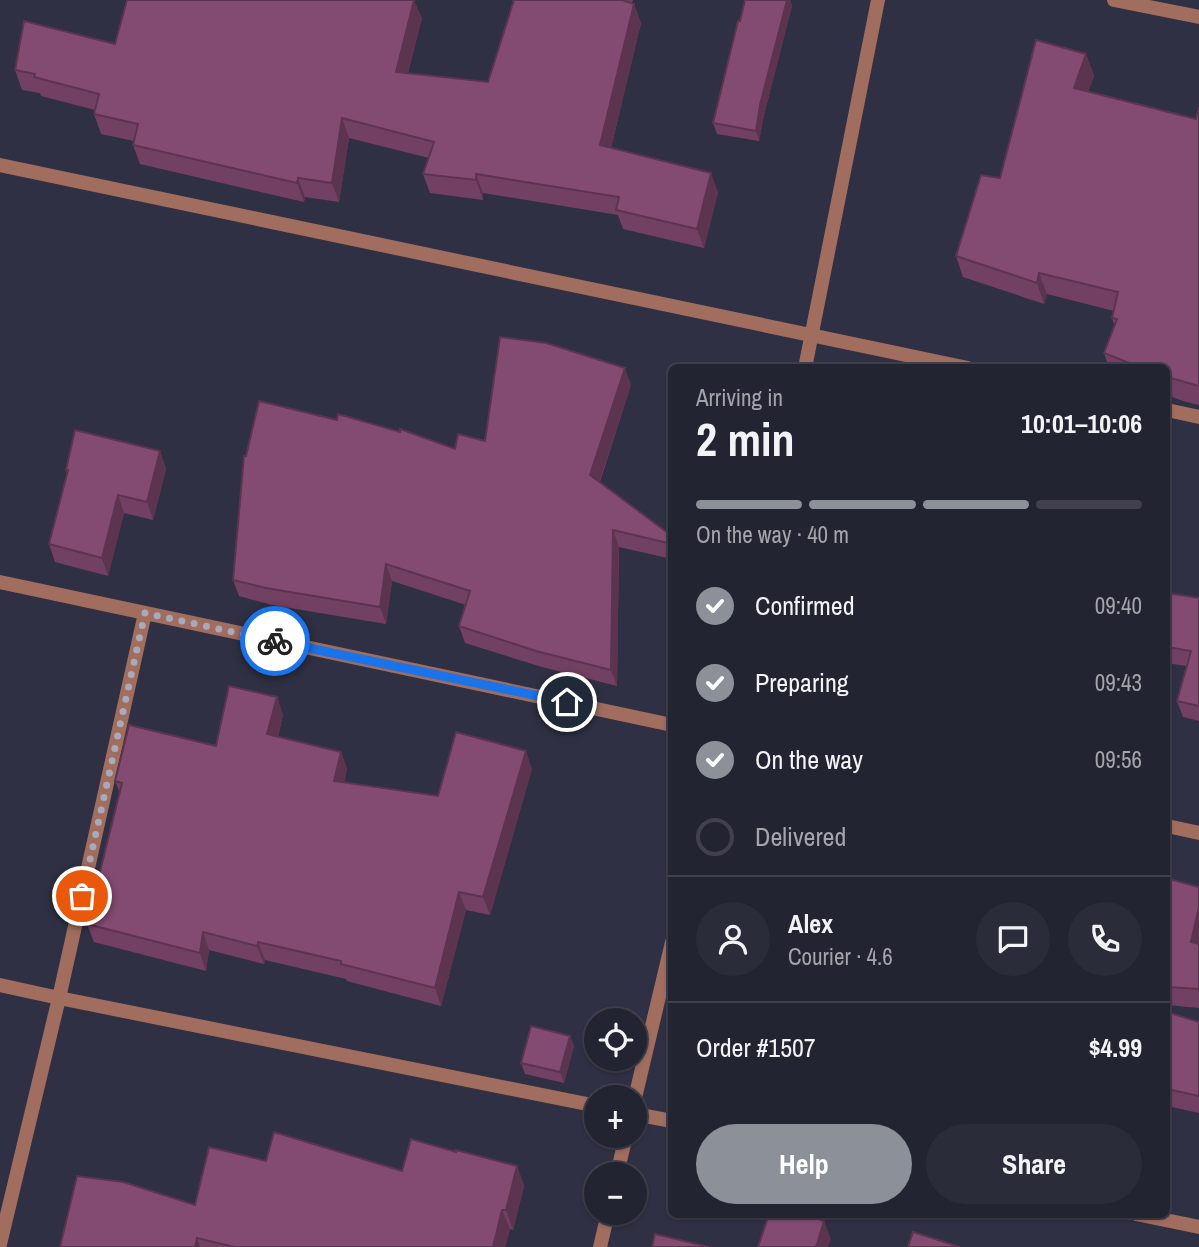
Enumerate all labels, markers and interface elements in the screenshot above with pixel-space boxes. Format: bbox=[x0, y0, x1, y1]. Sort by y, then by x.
text: Arriving in bbox=[696, 382, 783, 413]
text: 10:01–10:06 bbox=[1021, 406, 1142, 441]
text: 2 min bbox=[696, 408, 795, 470]
text: On the way · 40 m bbox=[696, 519, 849, 550]
icon: check bbox=[696, 587, 734, 625]
text: Confirmed bbox=[755, 588, 855, 623]
text: 09:40 bbox=[1095, 590, 1142, 621]
courier bbox=[240, 606, 310, 676]
icon: bike bbox=[256, 622, 294, 660]
icon: check bbox=[696, 664, 734, 702]
text: Preparing bbox=[755, 665, 849, 700]
text: 09:43 bbox=[1095, 667, 1142, 698]
pin bbox=[537, 672, 597, 732]
icon: home bbox=[548, 683, 586, 721]
icon: check bbox=[696, 741, 734, 779]
text: On the way bbox=[755, 742, 863, 777]
text: 09:56 bbox=[1095, 744, 1142, 775]
text: Delivered bbox=[755, 819, 846, 854]
pin bbox=[52, 866, 112, 926]
icon: bag bbox=[63, 877, 101, 915]
button: person bbox=[696, 902, 770, 976]
button: chat bbox=[976, 902, 1050, 976]
button: phone bbox=[1068, 902, 1142, 976]
text: Alex bbox=[788, 906, 833, 941]
text: Courier · 4.6 bbox=[788, 941, 893, 972]
map controls bbox=[584, 1008, 647, 1225]
button: locate bbox=[584, 1008, 647, 1071]
text: Order #1507 bbox=[696, 1030, 816, 1065]
text: $4.99 bbox=[1089, 1030, 1142, 1065]
button: + bbox=[584, 1085, 647, 1148]
button: Help bbox=[696, 1124, 912, 1204]
button: Share bbox=[926, 1124, 1142, 1204]
button: − bbox=[584, 1162, 647, 1225]

